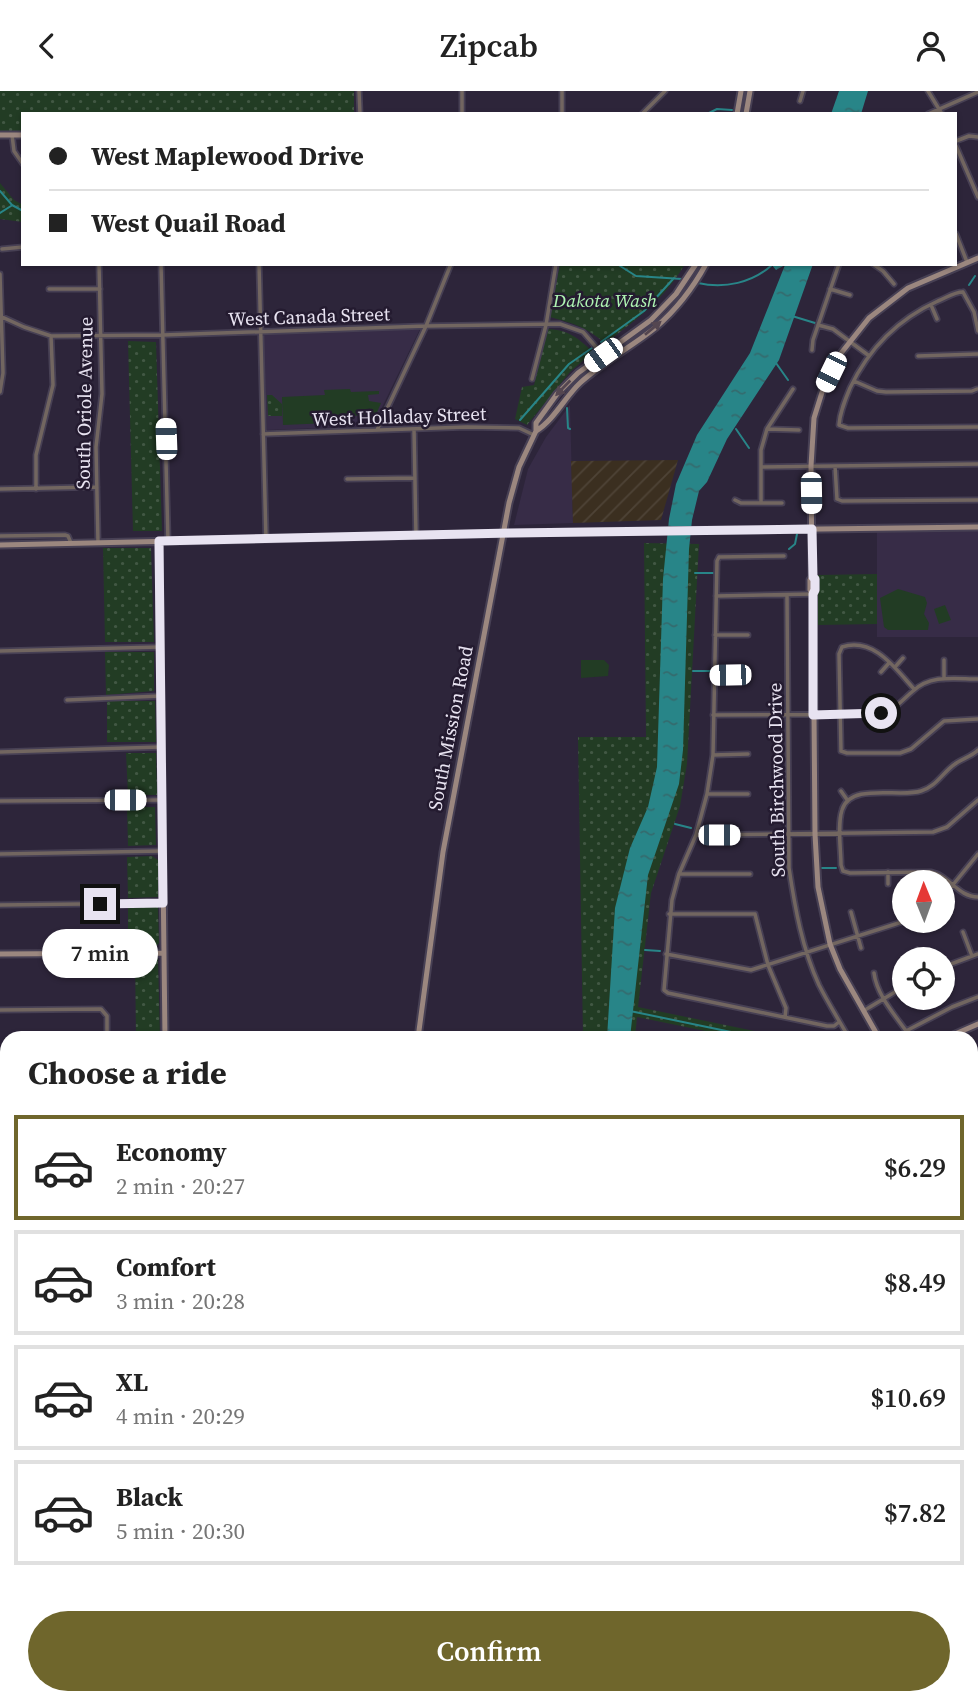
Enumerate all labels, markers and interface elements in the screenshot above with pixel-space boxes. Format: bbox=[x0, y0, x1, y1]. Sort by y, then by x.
text: Zipcab bbox=[440, 24, 538, 68]
icon: back bbox=[28, 27, 66, 65]
icon: person bbox=[912, 27, 950, 65]
text: West Maplewood Drive bbox=[91, 138, 364, 174]
text: West Quail Road bbox=[91, 205, 286, 241]
park label: Dakota Wash bbox=[552, 287, 658, 313]
street label: West Canada Street bbox=[228, 300, 391, 332]
street label: South Oriole Avenue bbox=[69, 316, 99, 490]
one-way arrow bbox=[645, 321, 662, 336]
car bbox=[580, 334, 627, 376]
car bbox=[813, 349, 850, 395]
one-way arrow bbox=[556, 379, 572, 396]
street label: West Holladay Street bbox=[311, 400, 487, 432]
car bbox=[155, 418, 178, 460]
car bbox=[801, 472, 822, 514]
street label: South Mission Road bbox=[421, 643, 479, 813]
car bbox=[709, 664, 752, 686]
street label: South Birchwood Drive bbox=[761, 683, 791, 877]
route start bbox=[865, 697, 897, 729]
car bbox=[105, 790, 147, 811]
car bbox=[699, 825, 741, 846]
north arrow bbox=[892, 870, 956, 933]
map controls bbox=[892, 870, 955, 1010]
route end bbox=[84, 888, 116, 920]
callout: 7 min bbox=[42, 929, 158, 977]
text: 7 min bbox=[70, 937, 130, 969]
button: locate bbox=[892, 947, 955, 1010]
text: Choose a ride bbox=[28, 1051, 227, 1095]
text: Economy bbox=[116, 1134, 227, 1170]
icon: car bbox=[32, 1136, 95, 1199]
text: $6.29 bbox=[884, 1150, 946, 1186]
text: 2 min · 20:27 bbox=[116, 1170, 245, 1202]
text: Comfort bbox=[116, 1249, 216, 1285]
icon: car bbox=[32, 1251, 95, 1314]
text: $8.49 bbox=[884, 1265, 946, 1301]
text: 3 min · 20:28 bbox=[116, 1285, 245, 1317]
text: XL bbox=[116, 1364, 148, 1400]
icon: car bbox=[32, 1366, 95, 1429]
text: $10.69 bbox=[871, 1380, 946, 1416]
text: 4 min · 20:29 bbox=[116, 1400, 245, 1432]
text: Black bbox=[116, 1479, 183, 1515]
icon: car bbox=[32, 1481, 95, 1544]
text: $7.82 bbox=[884, 1495, 946, 1531]
text: 5 min · 20:30 bbox=[116, 1515, 245, 1547]
button: Confirm bbox=[28, 1611, 950, 1691]

